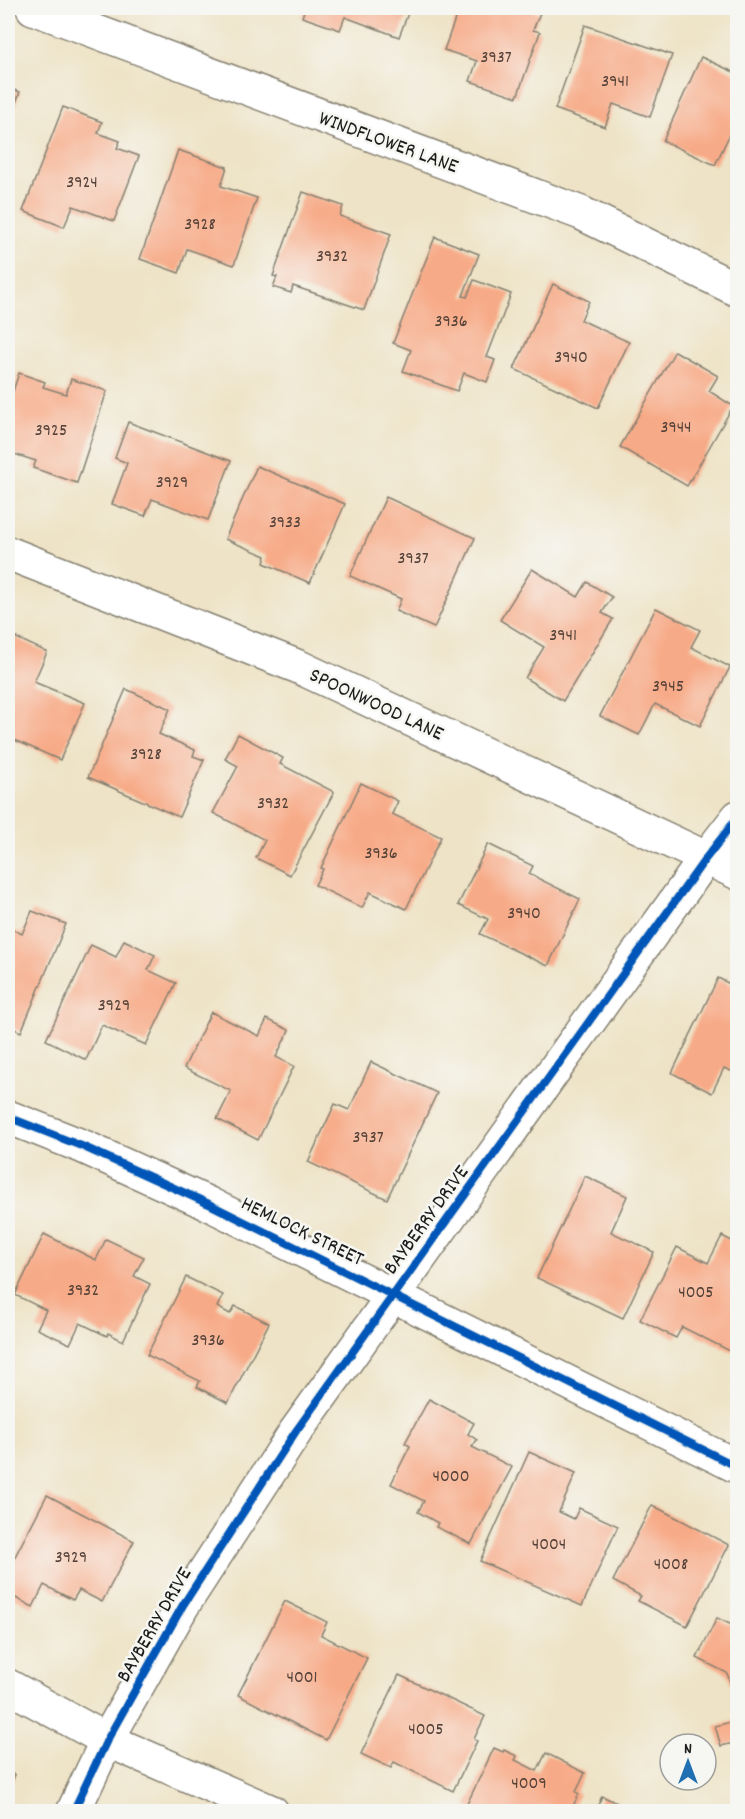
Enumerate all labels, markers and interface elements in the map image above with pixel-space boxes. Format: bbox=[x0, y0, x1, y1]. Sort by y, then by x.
house number: 3937 bbox=[480, 46, 512, 71]
house number: 3941 bbox=[601, 70, 629, 95]
street label: WINDFLOWER LANE bbox=[314, 105, 462, 183]
house number: 3924 bbox=[66, 171, 98, 196]
house number: 3928 bbox=[184, 213, 216, 238]
house number: 3932 bbox=[316, 245, 348, 270]
house number: 3936 bbox=[434, 310, 468, 335]
house number: 3940 bbox=[554, 346, 588, 371]
house number: 3944 bbox=[660, 416, 692, 441]
house number: 3925 bbox=[35, 419, 67, 444]
house number: 3929 bbox=[156, 471, 188, 496]
house number: 3933 bbox=[269, 511, 301, 536]
house number: 3937 bbox=[397, 547, 429, 572]
house number: 3941 bbox=[549, 624, 577, 649]
street label: SPOONWOOD LANE bbox=[304, 661, 448, 750]
house number: 3945 bbox=[652, 675, 684, 700]
house number: 3928 bbox=[130, 743, 162, 768]
house number: 3932 bbox=[257, 792, 289, 817]
house number: 3936 bbox=[364, 842, 398, 867]
house number: 3940 bbox=[507, 902, 541, 927]
house number: 3929 bbox=[98, 994, 130, 1019]
house number: 3937 bbox=[352, 1126, 384, 1151]
street label: BAYBERRY DRIVE bbox=[377, 1159, 478, 1282]
street label: HEMLOCK STREET bbox=[235, 1190, 369, 1276]
house number: 3932 bbox=[67, 1279, 99, 1304]
house number: 4005 bbox=[678, 1281, 714, 1306]
house number: 3936 bbox=[191, 1329, 225, 1354]
house number: 4000 bbox=[433, 1465, 469, 1490]
house number: 4004 bbox=[532, 1533, 566, 1558]
house number: 3929 bbox=[55, 1546, 87, 1571]
house number: 4008 bbox=[654, 1553, 688, 1578]
street label: BAYBERRY DRIVE bbox=[110, 1562, 201, 1689]
house number: 4001 bbox=[286, 1666, 318, 1691]
house number: 4005 bbox=[408, 1718, 444, 1743]
north arrow bbox=[658, 1732, 718, 1792]
text: N bbox=[684, 1738, 692, 1761]
house number: 4009 bbox=[511, 1772, 547, 1797]

